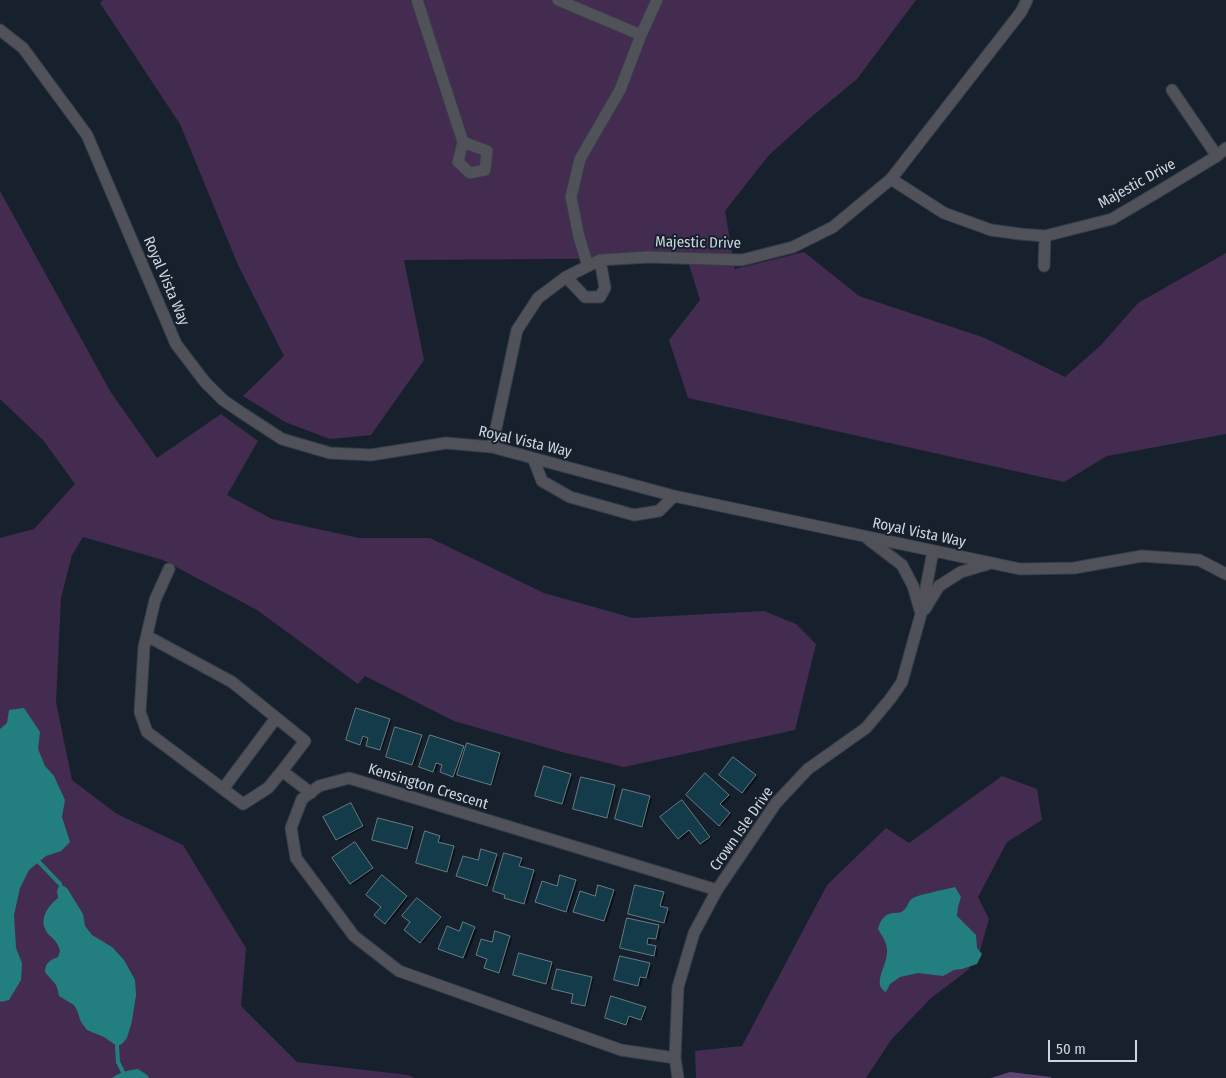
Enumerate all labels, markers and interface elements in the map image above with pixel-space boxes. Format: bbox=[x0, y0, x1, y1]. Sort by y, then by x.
street label: Majestic Drive bbox=[1095, 155, 1179, 213]
street label: Majestic Drive bbox=[655, 233, 741, 253]
street label: Royal Vista Way bbox=[139, 234, 193, 328]
street label: Royal Vista Way bbox=[477, 423, 573, 461]
street label: Royal Vista Way bbox=[871, 514, 967, 552]
street label: Kensington Crescent bbox=[366, 760, 490, 814]
street label: Crown Isle Drive bbox=[706, 784, 778, 874]
scale bar bbox=[1051, 1030, 1140, 1062]
text: 50 m bbox=[1056, 1040, 1086, 1058]

